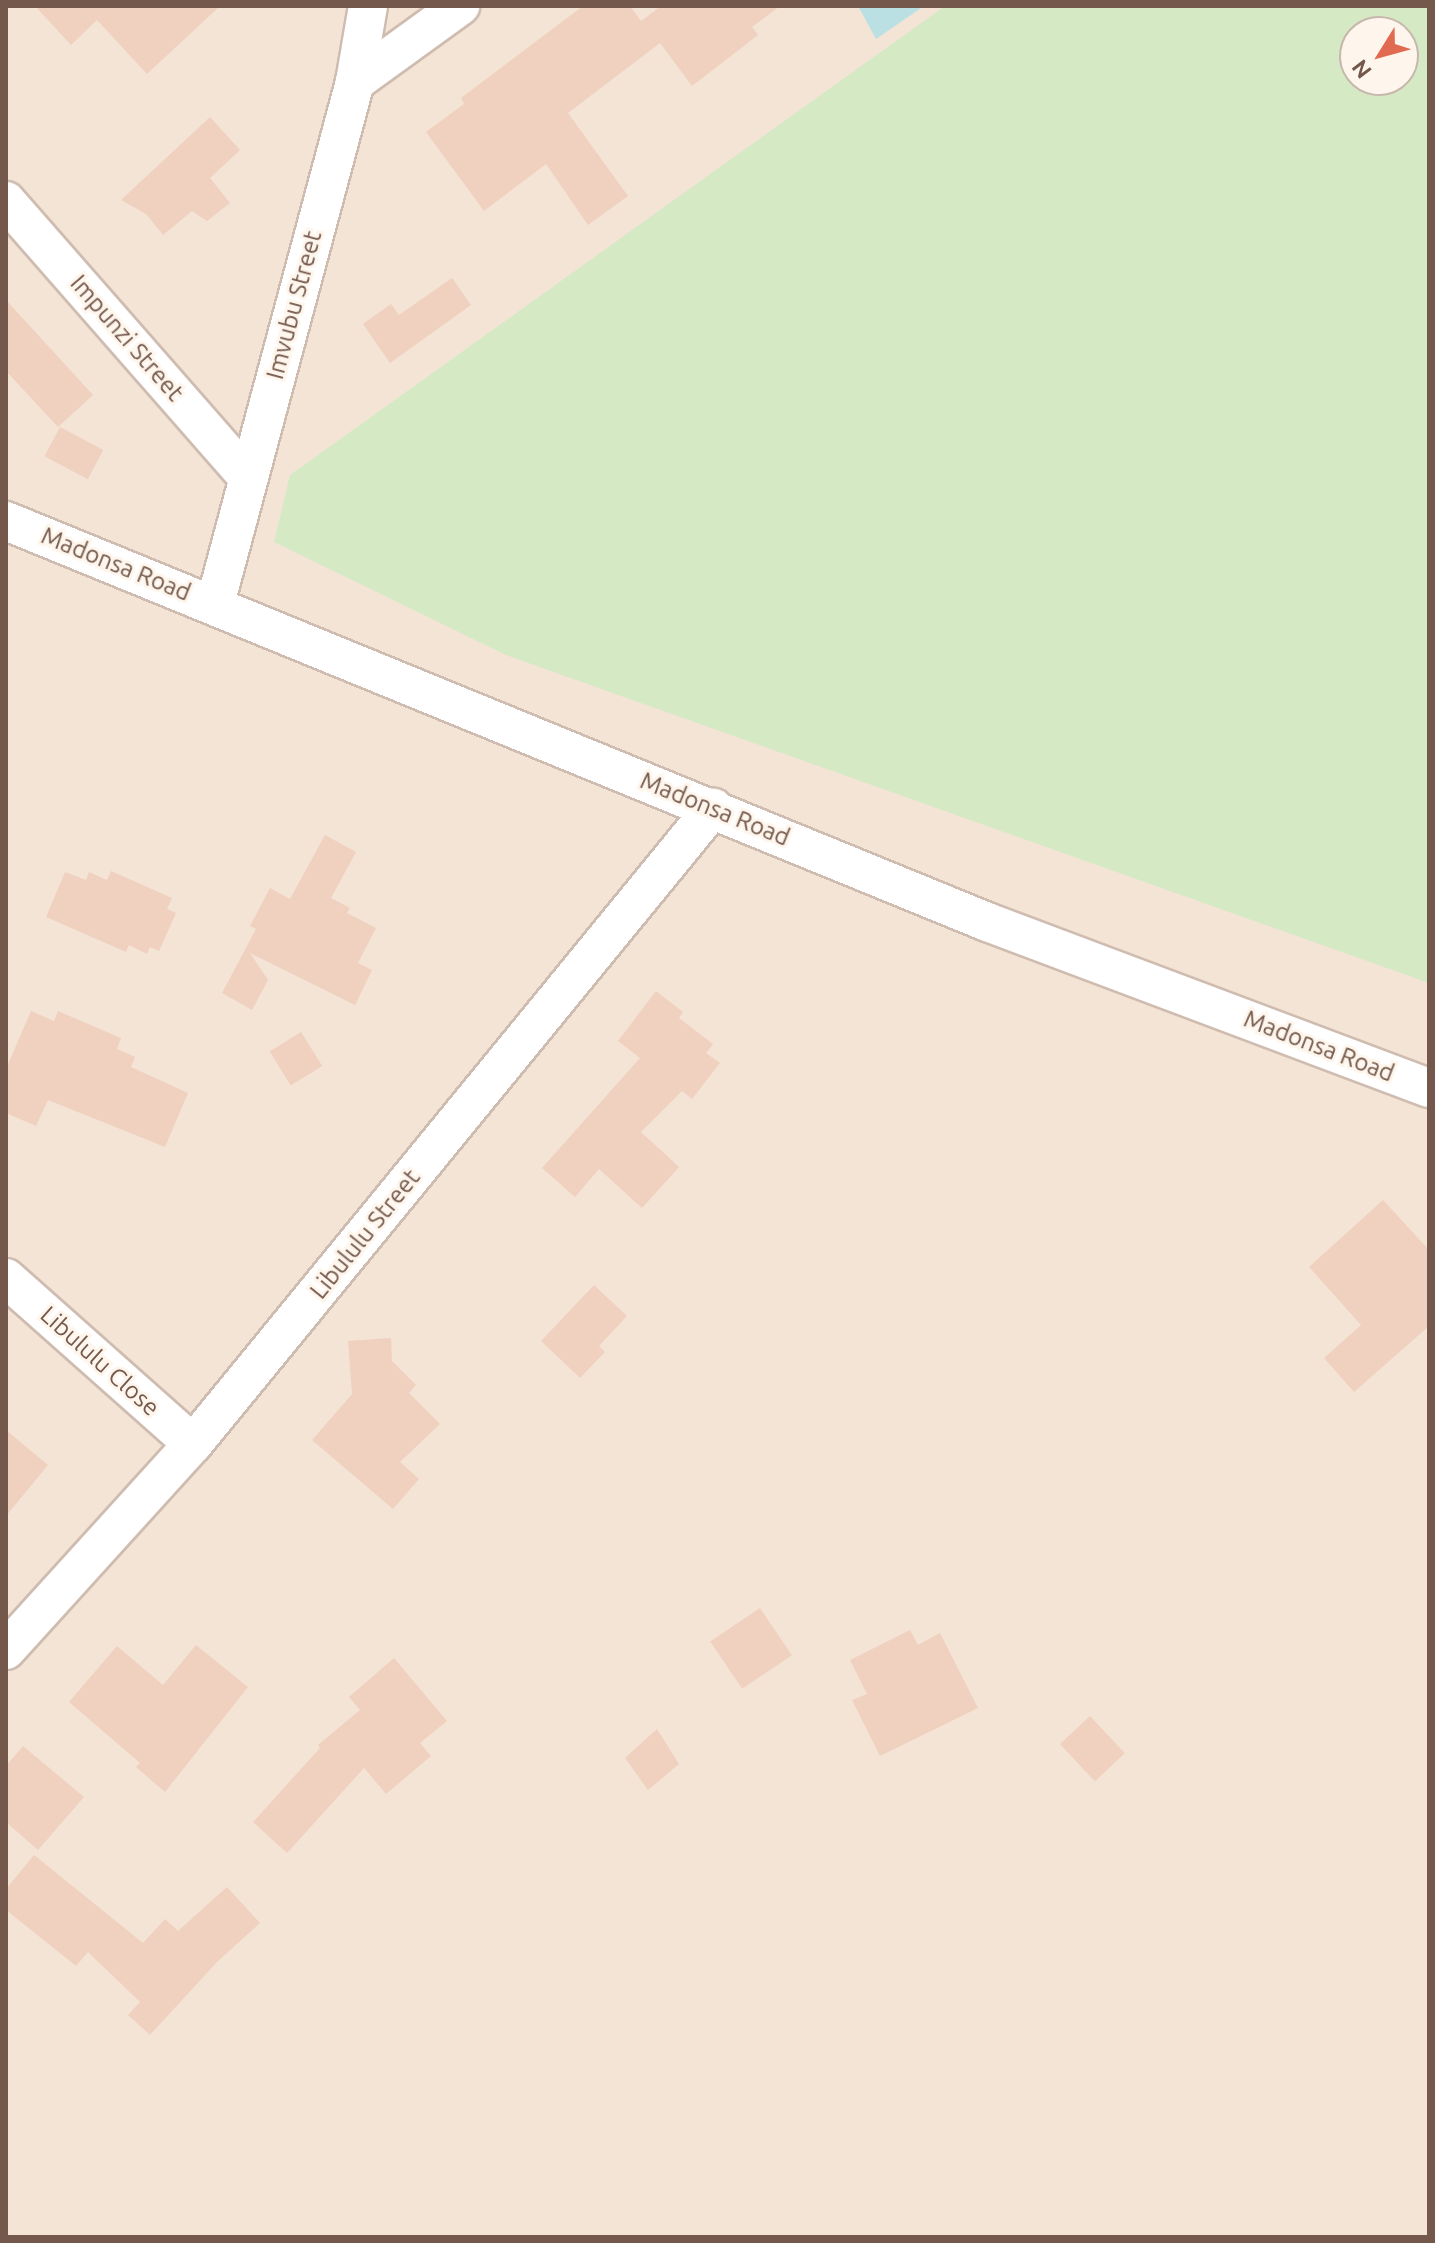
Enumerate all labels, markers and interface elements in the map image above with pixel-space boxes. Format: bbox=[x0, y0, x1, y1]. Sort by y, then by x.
north arrow bbox=[1339, 16, 1419, 96]
text: N bbox=[1346, 55, 1376, 84]
street label: Imvubu Street bbox=[260, 228, 328, 382]
street label: Impunzi Street bbox=[64, 269, 190, 407]
street label: Madonsa Road bbox=[37, 521, 195, 607]
street label: Madonsa Road bbox=[636, 766, 794, 852]
street label: Madonsa Road bbox=[1240, 1004, 1398, 1088]
street label: Libululu Street bbox=[304, 1163, 426, 1305]
street label: Libululu Close bbox=[35, 1300, 165, 1422]

